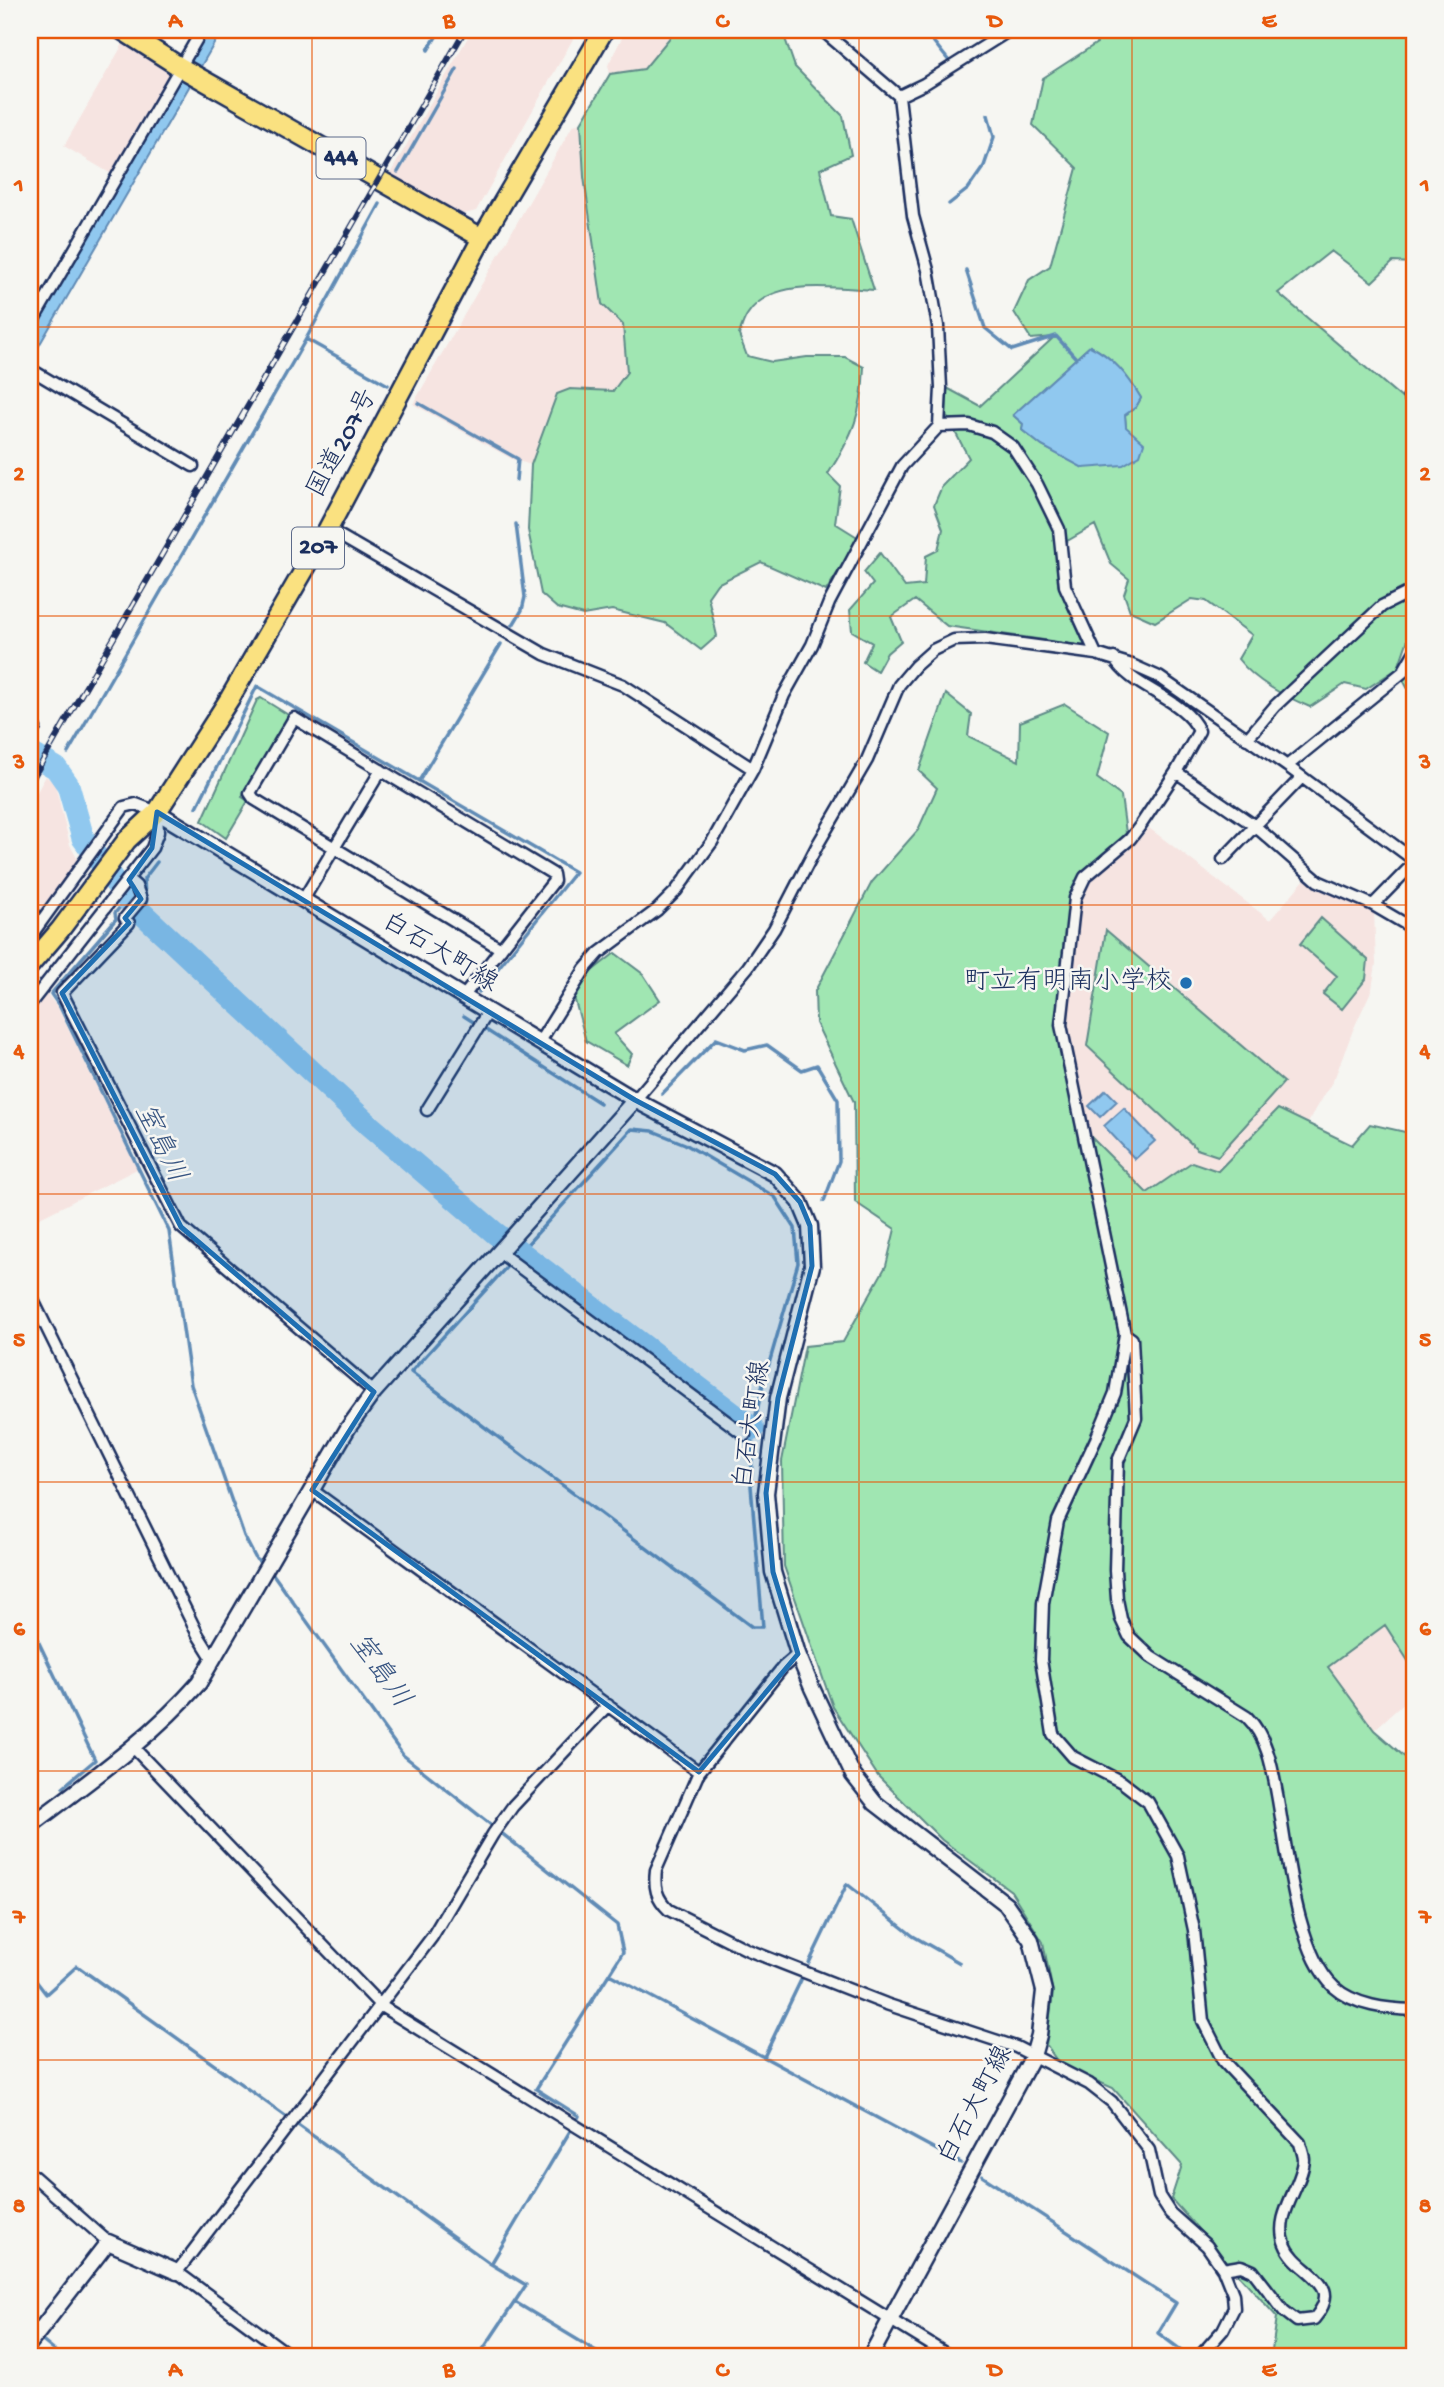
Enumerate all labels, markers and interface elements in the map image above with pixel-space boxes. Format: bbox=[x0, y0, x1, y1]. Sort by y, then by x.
text: A bbox=[167, 9, 183, 36]
text: B bbox=[442, 9, 456, 36]
text: C bbox=[716, 9, 731, 36]
text: D bbox=[986, 9, 1004, 36]
text: E bbox=[1262, 9, 1278, 36]
road number: 444 bbox=[316, 138, 366, 178]
text: 1 bbox=[13, 173, 24, 200]
text: 1 bbox=[1419, 173, 1430, 200]
street label: 国道207号 bbox=[301, 384, 386, 504]
text: 2 bbox=[13, 462, 25, 489]
text: 2 bbox=[1419, 462, 1431, 489]
road number: 207 bbox=[292, 528, 344, 568]
text: 3 bbox=[12, 750, 25, 777]
text: 3 bbox=[1418, 750, 1431, 777]
street label: 白石大町線 bbox=[375, 906, 503, 1001]
place label: 町立有明南小学校 bbox=[964, 966, 1172, 999]
marker: 町立有明南小学校 bbox=[1178, 975, 1194, 991]
text: 4 bbox=[13, 1039, 25, 1066]
text: 4 bbox=[1419, 1039, 1431, 1066]
water label: 室島川 bbox=[126, 1099, 193, 1189]
text: 5 bbox=[13, 1328, 25, 1355]
text: 5 bbox=[1419, 1328, 1431, 1355]
street label: 白石大町線 bbox=[729, 1358, 778, 1492]
text: 6 bbox=[13, 1617, 26, 1644]
text: 6 bbox=[1419, 1617, 1432, 1644]
water label: 室島川 bbox=[341, 1628, 418, 1716]
text: 7 bbox=[12, 1905, 26, 1932]
text: 7 bbox=[1418, 1905, 1432, 1932]
street label: 白石大町線 bbox=[932, 2041, 1021, 2171]
text: 8 bbox=[13, 2194, 26, 2221]
text: 8 bbox=[1419, 2194, 1432, 2221]
text: A bbox=[167, 2358, 183, 2385]
text: B bbox=[442, 2358, 456, 2385]
text: C bbox=[716, 2358, 731, 2385]
text: D bbox=[986, 2358, 1004, 2385]
text: E bbox=[1262, 2358, 1278, 2385]

